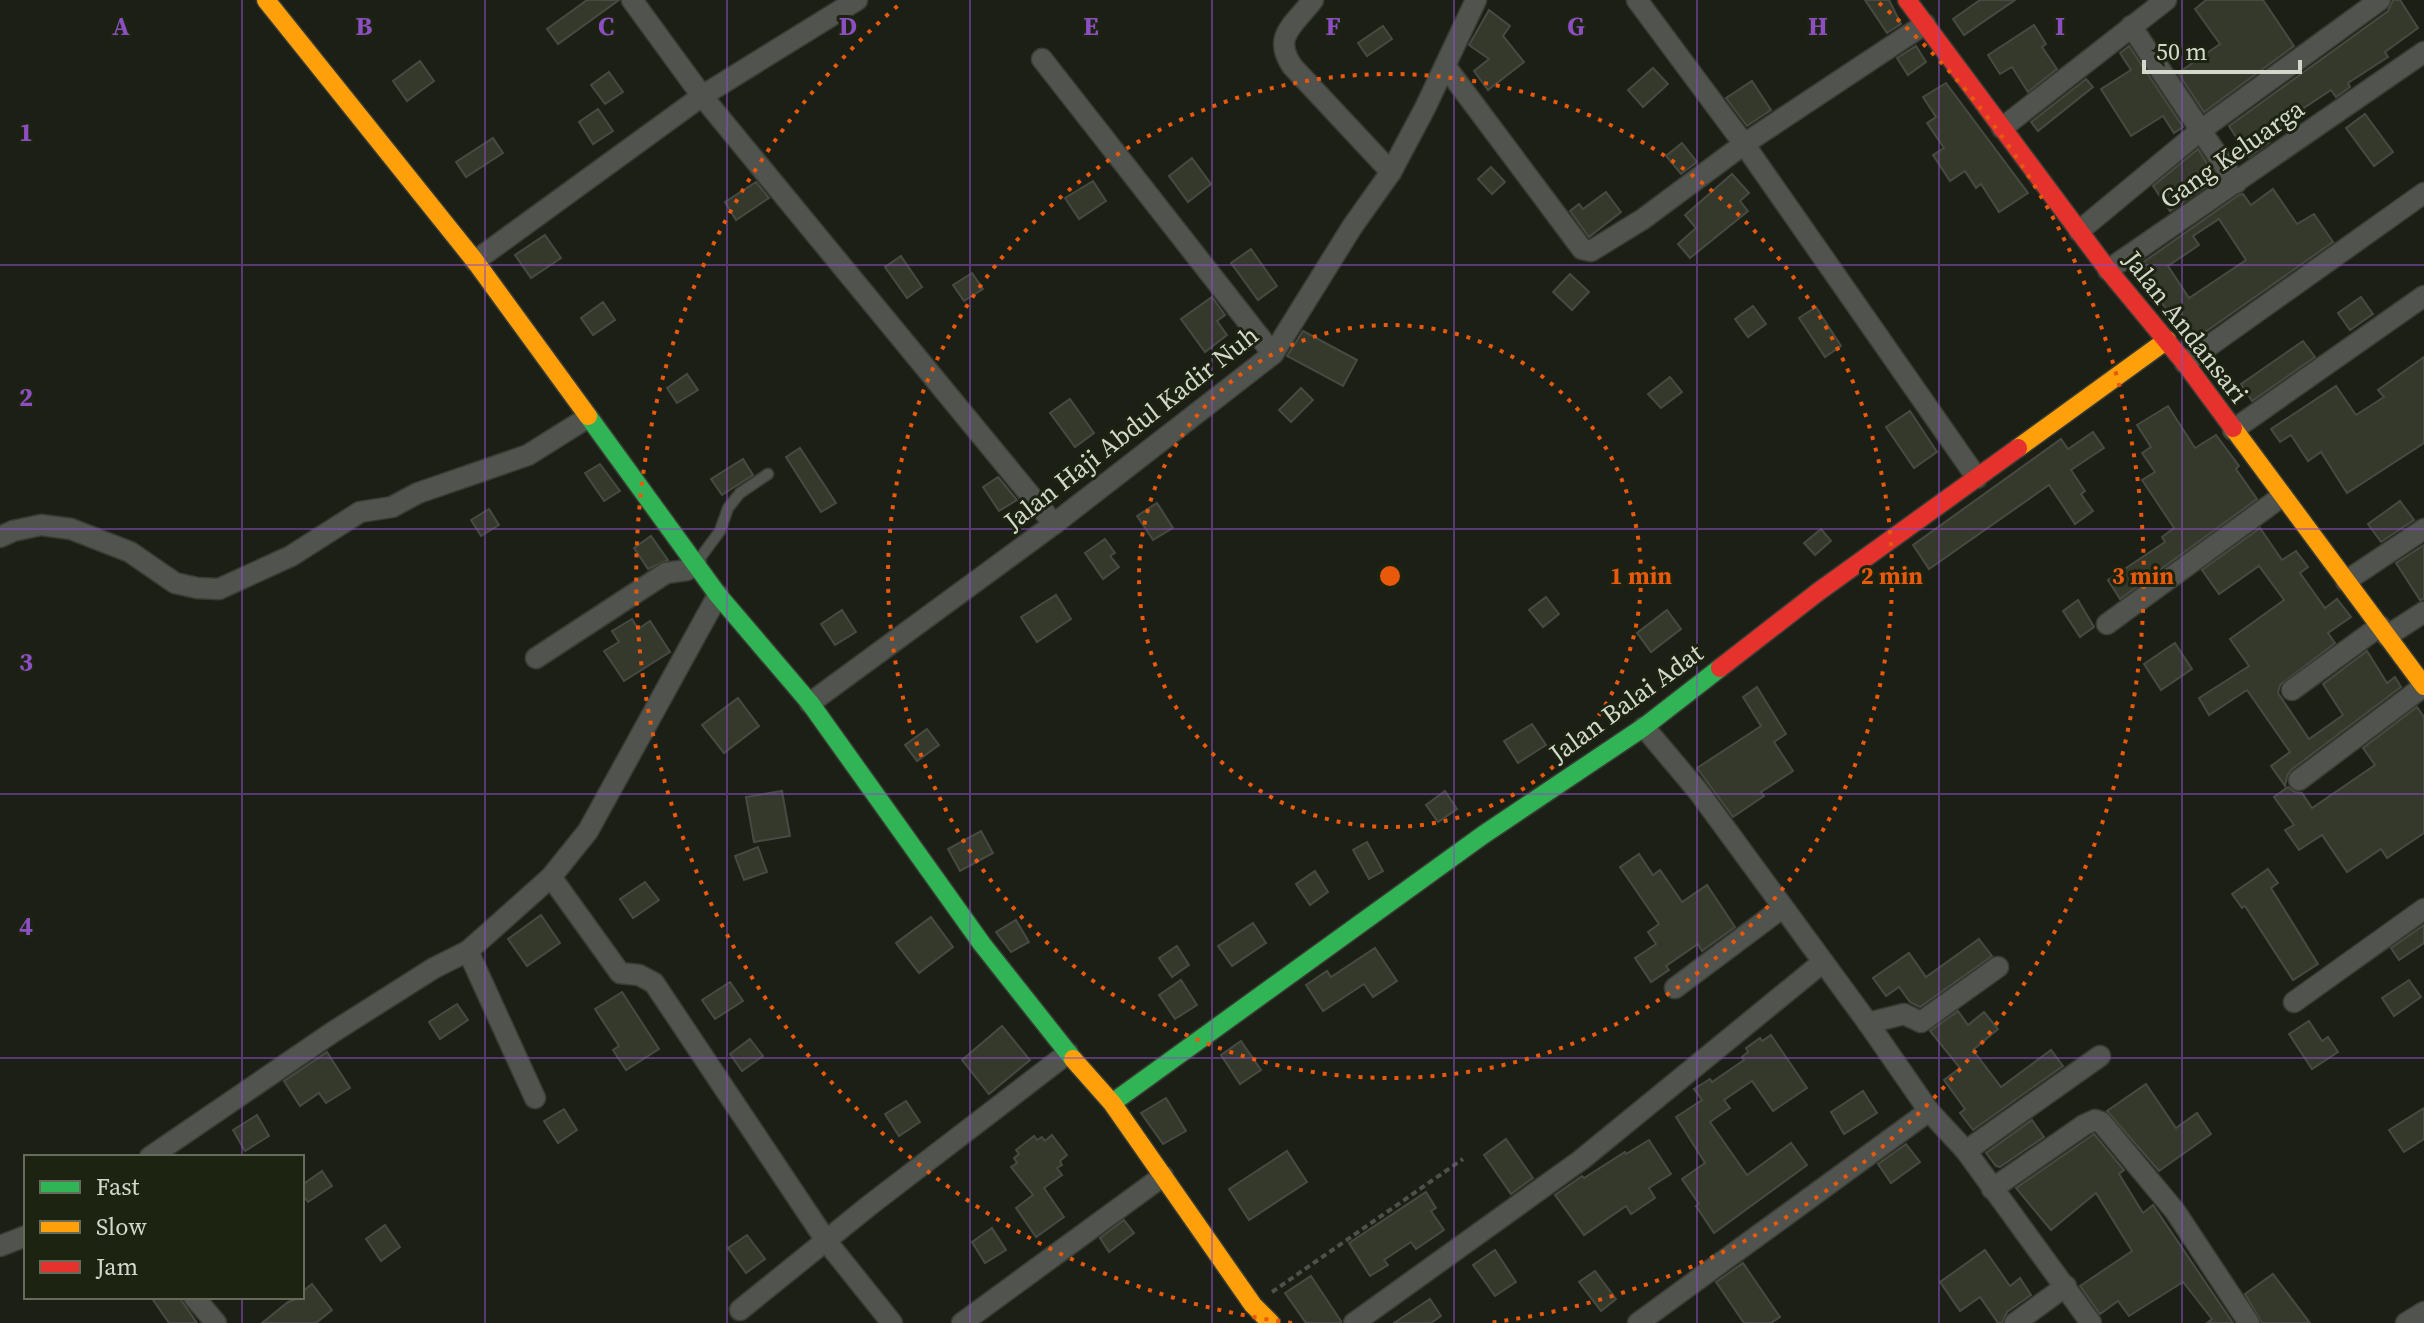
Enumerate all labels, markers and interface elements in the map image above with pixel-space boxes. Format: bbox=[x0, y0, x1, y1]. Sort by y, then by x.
text: A bbox=[112, 8, 130, 44]
text: B bbox=[356, 8, 373, 44]
text: C bbox=[598, 8, 614, 44]
text: D bbox=[839, 8, 857, 44]
text: E bbox=[1083, 8, 1099, 44]
text: F bbox=[1325, 8, 1341, 44]
text: G bbox=[1567, 8, 1585, 44]
text: H bbox=[1808, 8, 1828, 44]
text: I bbox=[2055, 8, 2065, 44]
scale bar bbox=[2144, 24, 2300, 74]
text: 50 m bbox=[2156, 35, 2207, 68]
street label: Gang Keluarga bbox=[2153, 90, 2312, 217]
text: 1 bbox=[19, 114, 33, 150]
street label: Jalan Andansari bbox=[2115, 243, 2257, 411]
street label: Jalan Haji Abdul Kadir Nuh bbox=[995, 317, 1266, 539]
text: 2 bbox=[19, 379, 33, 415]
text: 1 min bbox=[1610, 559, 1672, 592]
text: 2 min bbox=[1861, 559, 1923, 592]
text: 3 min bbox=[2112, 559, 2174, 592]
centre of rings bbox=[1376, 562, 1404, 590]
street label: Jalan Balai Adat bbox=[1541, 635, 1711, 772]
text: 3 bbox=[19, 644, 33, 680]
text: 4 bbox=[19, 908, 33, 944]
legend bbox=[24, 1155, 304, 1299]
text: Fast bbox=[96, 1170, 140, 1203]
text: Slow bbox=[96, 1210, 147, 1243]
text: Jam bbox=[95, 1250, 138, 1283]

